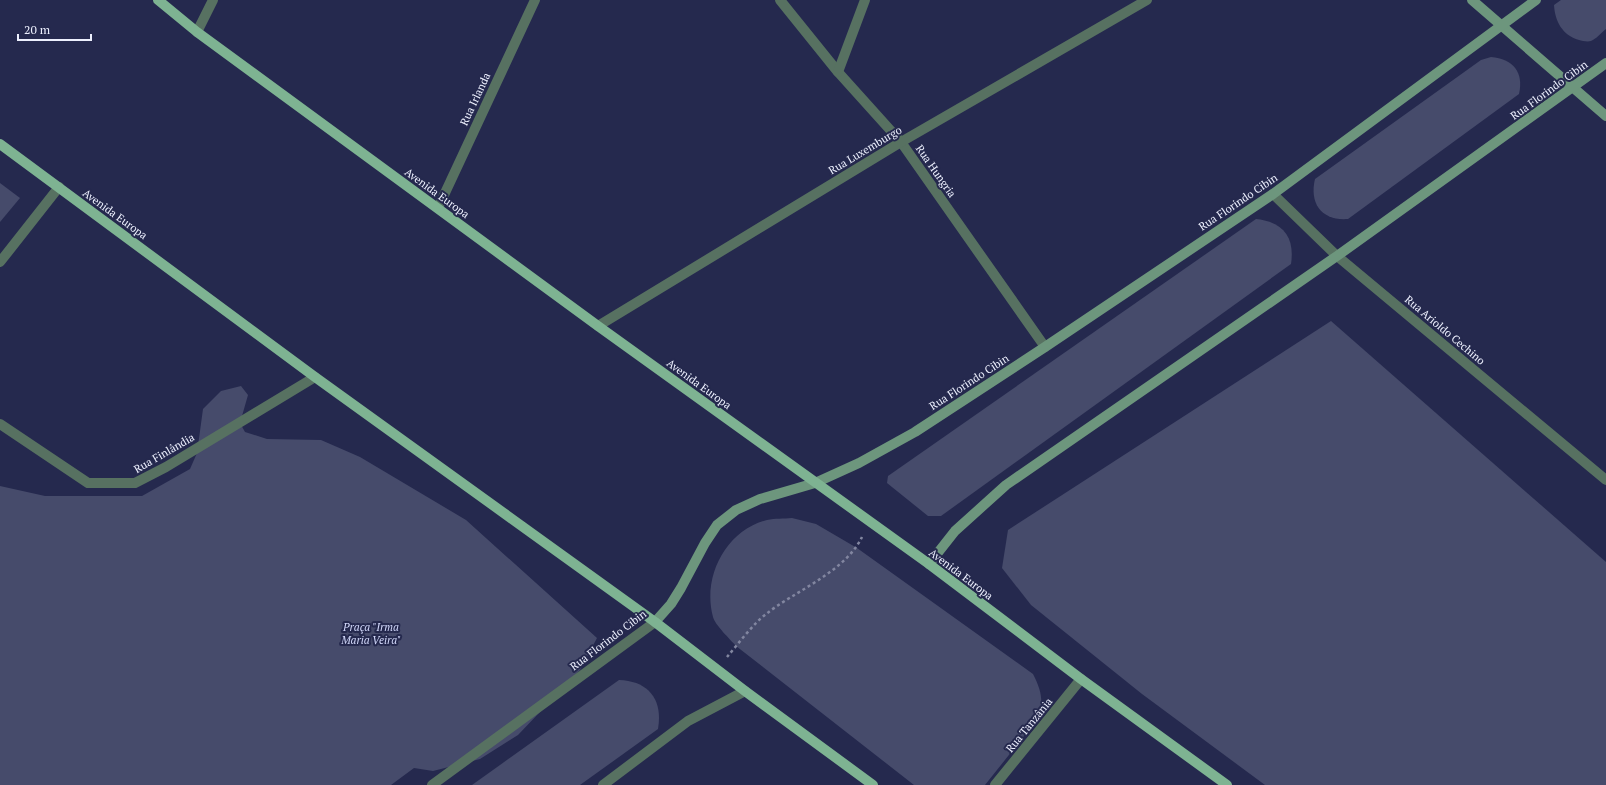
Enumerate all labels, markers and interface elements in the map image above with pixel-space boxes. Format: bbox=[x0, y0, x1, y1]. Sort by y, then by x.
scale bar bbox=[18, 16, 91, 42]
text: 20 m bbox=[24, 22, 51, 37]
street label: Rua Florindo Cibin bbox=[1508, 57, 1591, 123]
street label: Rua Irlanda bbox=[457, 70, 494, 128]
street label: Rua Luxemburgo bbox=[826, 123, 904, 177]
street label: Rua Hungria bbox=[913, 142, 960, 200]
street label: Avenida Europa bbox=[402, 165, 472, 221]
street label: Rua Florindo Cibin bbox=[1196, 170, 1280, 234]
street label: Avenida Europa bbox=[80, 186, 150, 242]
street label: Rua Arioldo Cechino bbox=[1402, 292, 1488, 368]
street label: Rua Florindo Cibin bbox=[927, 351, 1012, 413]
street label: Avenida Europa bbox=[664, 356, 734, 412]
street label: Rua Finlândia bbox=[131, 430, 197, 476]
street label: Avenida Europa bbox=[926, 545, 996, 603]
street label: Rua Florindo Cibin bbox=[567, 606, 649, 673]
park label: Praça "Irma Maria Veira" bbox=[340, 620, 401, 647]
street label: Rua Tanzânia bbox=[1003, 694, 1056, 755]

